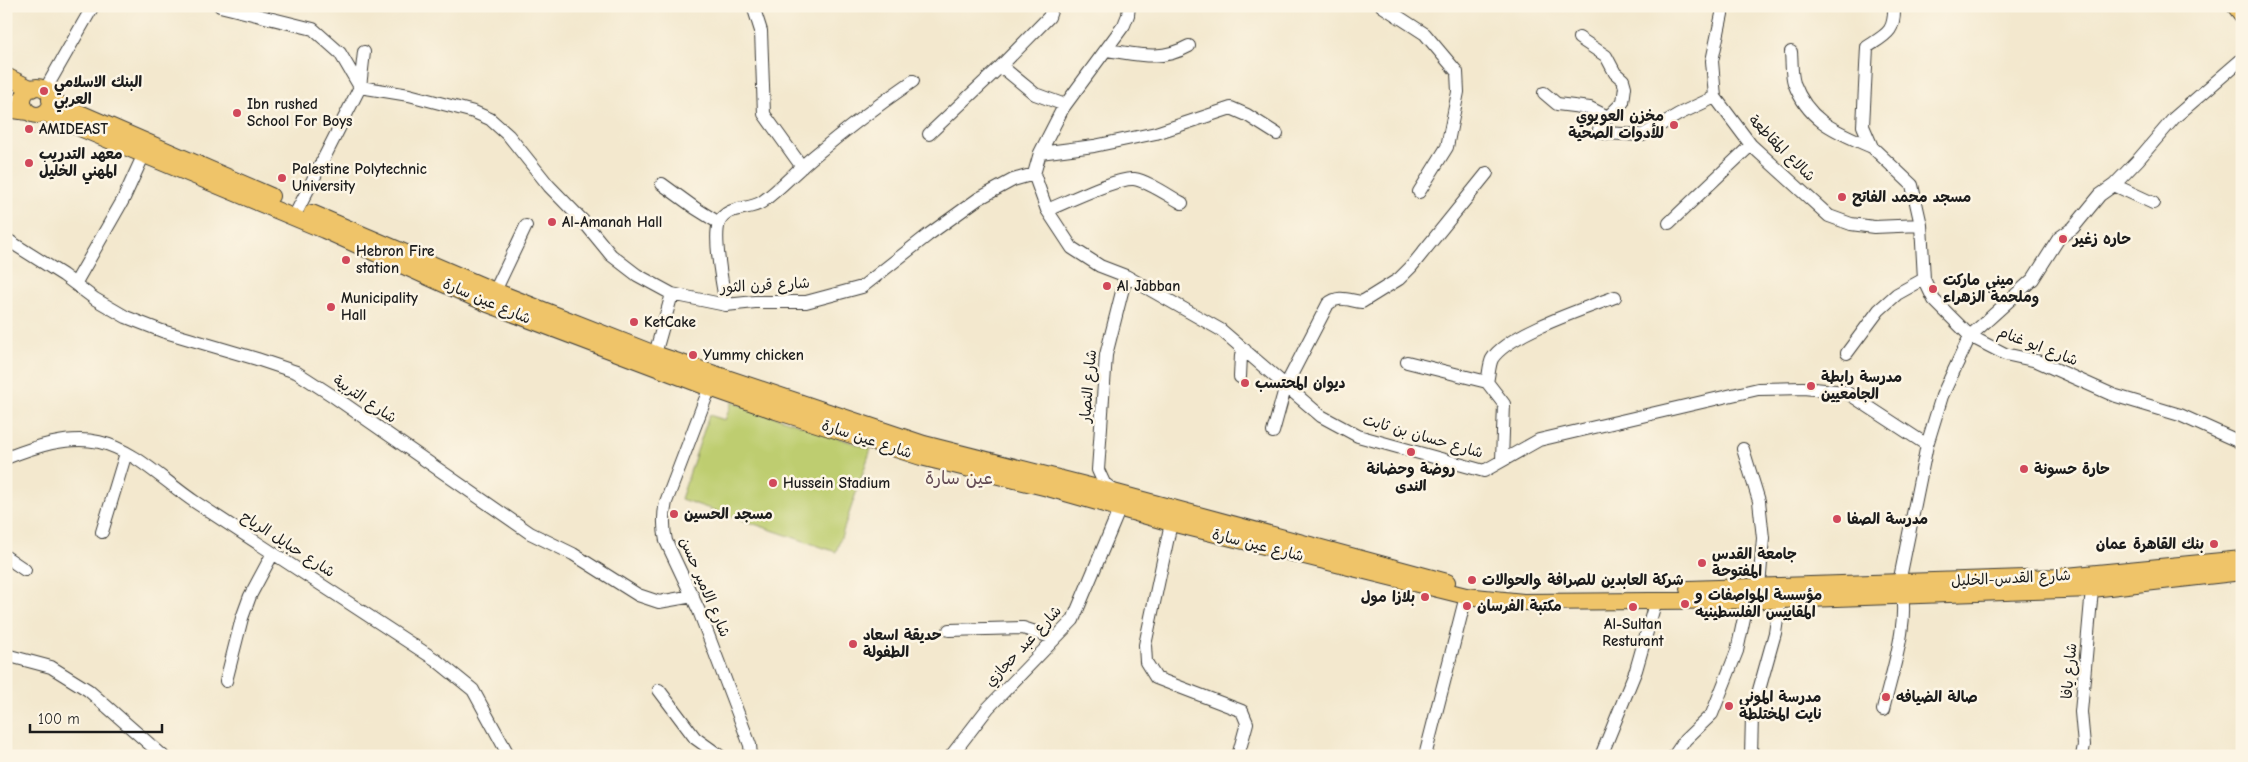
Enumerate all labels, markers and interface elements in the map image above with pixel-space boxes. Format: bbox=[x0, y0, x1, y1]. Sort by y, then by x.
place label: البنك الاسلامي العربي bbox=[54, 73, 142, 113]
marker: البنك الاسلامي العربي bbox=[38, 85, 50, 97]
place label: Ibn rushed School For Boys bbox=[247, 95, 352, 130]
marker: Ibn rushed School For Boys bbox=[231, 107, 243, 119]
place label: مخزن العويوي للأدوات الصحية bbox=[1568, 107, 1664, 142]
street label: شالاع المقاطعة bbox=[1744, 111, 1819, 186]
marker: مخزن العويوي للأدوات الصحية bbox=[1668, 119, 1680, 131]
place label: AMIDEAST bbox=[39, 120, 108, 138]
marker: AMIDEAST bbox=[23, 123, 35, 135]
place label: معهد التدريب المهني الخليل bbox=[39, 145, 123, 185]
marker: معهد التدريب المهني الخليل bbox=[23, 157, 35, 169]
place label: Palestine Polytechnic University bbox=[292, 160, 427, 195]
marker: Palestine Polytechnic University bbox=[276, 172, 288, 184]
place label: مسجد محمد الفاتح bbox=[1852, 188, 1971, 207]
marker: مسجد محمد الفاتح bbox=[1836, 191, 1848, 203]
place label: Al-Amanah Hall bbox=[562, 213, 662, 231]
marker: Al-Amanah Hall bbox=[546, 216, 558, 228]
place label: حاره زغير bbox=[2071, 230, 2131, 248]
marker: حاره زغير bbox=[2057, 233, 2069, 245]
place label: Hebron Fire station bbox=[356, 242, 434, 277]
marker: Hebron Fire station bbox=[340, 254, 352, 266]
place label: ميني ماركت وملحمة الزهراء bbox=[1943, 271, 2039, 307]
street label: شارع عين سارة bbox=[440, 274, 534, 329]
street label: شارع قرن الثور bbox=[719, 274, 810, 297]
place label: Al Jabban bbox=[1117, 277, 1180, 295]
marker: Al Jabban bbox=[1101, 280, 1113, 292]
marker: ميني ماركت وملحمة الزهراء bbox=[1927, 283, 1939, 295]
place label: Municipality Hall bbox=[341, 289, 418, 324]
marker: Municipality Hall bbox=[325, 301, 337, 313]
place label: KetCake bbox=[644, 313, 696, 331]
marker: KetCake bbox=[628, 316, 640, 328]
street label: شارع ابو غنام bbox=[1994, 323, 2081, 372]
place label: Yummy chicken bbox=[703, 346, 804, 364]
marker: Yummy chicken bbox=[687, 349, 699, 361]
street label: شارع النصار bbox=[1076, 349, 1101, 424]
place label: مدرسة رابطة الجامعيين bbox=[1821, 368, 1902, 403]
street label: شارع التربية bbox=[329, 371, 400, 428]
place label: ديوان المحتسب bbox=[1255, 374, 1346, 393]
marker: ديوان المحتسب bbox=[1239, 377, 1251, 389]
marker: مدرسة رابطة الجامعيين bbox=[1805, 380, 1817, 392]
street label: شارع حسان بن ثابت bbox=[1360, 410, 1485, 463]
street label: شارع عين سارة bbox=[819, 416, 914, 463]
marker: روضة وحضانة الندى bbox=[1405, 446, 1417, 458]
place label: روضة وحضانة الندى bbox=[1367, 460, 1456, 495]
place label: حارة حسونة bbox=[2034, 460, 2110, 479]
marker: حارة حسونة bbox=[2018, 463, 2030, 475]
district label: عين سارة bbox=[925, 468, 993, 489]
place label: Hussein Stadium bbox=[783, 474, 890, 492]
marker: Hussein Stadium bbox=[767, 477, 779, 489]
place label: مسجد الحسين bbox=[684, 505, 773, 523]
street label: شارع حبايل الرياح bbox=[237, 507, 338, 582]
marker: مسجد الحسين bbox=[668, 508, 680, 520]
place label: مدرسة الصفا bbox=[1847, 510, 1928, 528]
marker: مدرسة الصفا bbox=[1831, 513, 1843, 525]
street label: شارع عين سارة bbox=[1210, 525, 1306, 566]
street label: شارع الامير حسن bbox=[675, 534, 734, 640]
place label: بنك القاهرة عمان bbox=[2096, 535, 2204, 553]
marker: بنك القاهرة عمان bbox=[2208, 538, 2220, 550]
place label: جامعة القدس المفتوحة bbox=[1712, 545, 1797, 581]
marker: جامعة القدس المفتوحة bbox=[1696, 557, 1708, 569]
street label: شارع القدس-الخليل bbox=[1951, 566, 2071, 591]
place label: شركة العابدين للصرافة والحوالات bbox=[1482, 571, 1684, 590]
marker: شركة العابدين للصرافة والحوالات bbox=[1466, 574, 1478, 586]
place label: مؤسسة المواصفات و المقاييس الفلسطينيه bbox=[1694, 586, 1822, 621]
place label: بلازا مول bbox=[1361, 588, 1415, 607]
marker: بلازا مول bbox=[1419, 591, 1431, 603]
place label: مكتبة الفرسان bbox=[1477, 597, 1562, 615]
marker: مؤسسة المواصفات و المقاييس الفلسطينيه bbox=[1679, 598, 1691, 610]
marker: مكتبة الفرسان bbox=[1461, 600, 1473, 612]
marker: Al-Sultan Resturant bbox=[1627, 601, 1639, 613]
street label: شارع عبد حجازي bbox=[981, 602, 1067, 692]
place label: Al-Sultan Resturant bbox=[1602, 615, 1665, 650]
place label: حديقة اسعاد الطفولة bbox=[863, 626, 942, 662]
marker: حديقة اسعاد الطفولة bbox=[847, 638, 859, 650]
street label: شارع يافا bbox=[2058, 642, 2081, 700]
place label: مدرسة الموني نايت المختلطة bbox=[1739, 688, 1822, 723]
place label: صالة الضيافه bbox=[1896, 688, 1978, 706]
marker: صالة الضيافه bbox=[1880, 691, 1892, 703]
marker: مدرسة الموني نايت المختلطة bbox=[1723, 700, 1735, 712]
scale bar bbox=[30, 702, 162, 734]
text: 100 m bbox=[38, 710, 80, 728]

